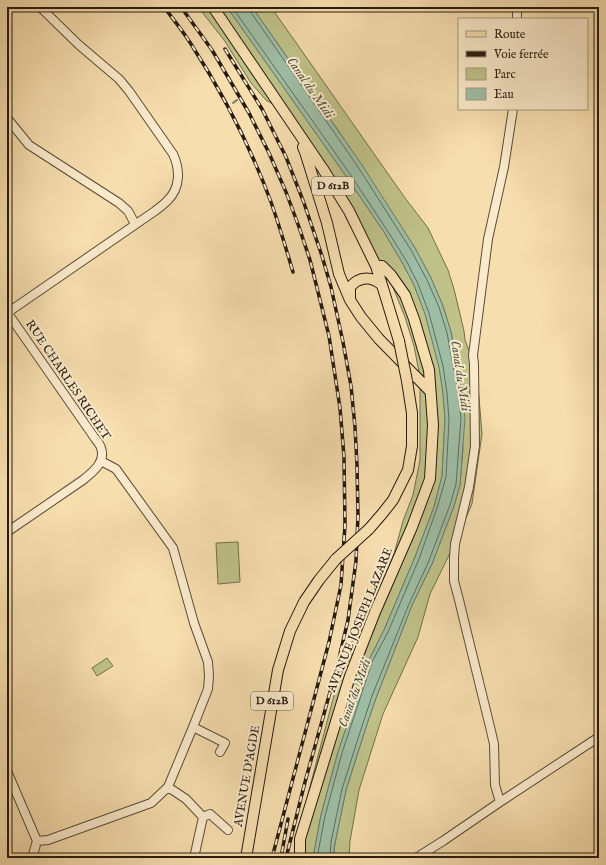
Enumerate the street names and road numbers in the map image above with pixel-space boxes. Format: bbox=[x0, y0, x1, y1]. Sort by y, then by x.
road number: D 612B bbox=[312, 177, 354, 195]
street label: RUE CHARLES RICHET bbox=[22, 317, 114, 443]
street label: AVENUE JOSEPH LAZARE bbox=[324, 545, 397, 696]
road number: D 612B bbox=[251, 692, 293, 710]
street label: AVENUE D'AGDE bbox=[231, 724, 263, 829]

